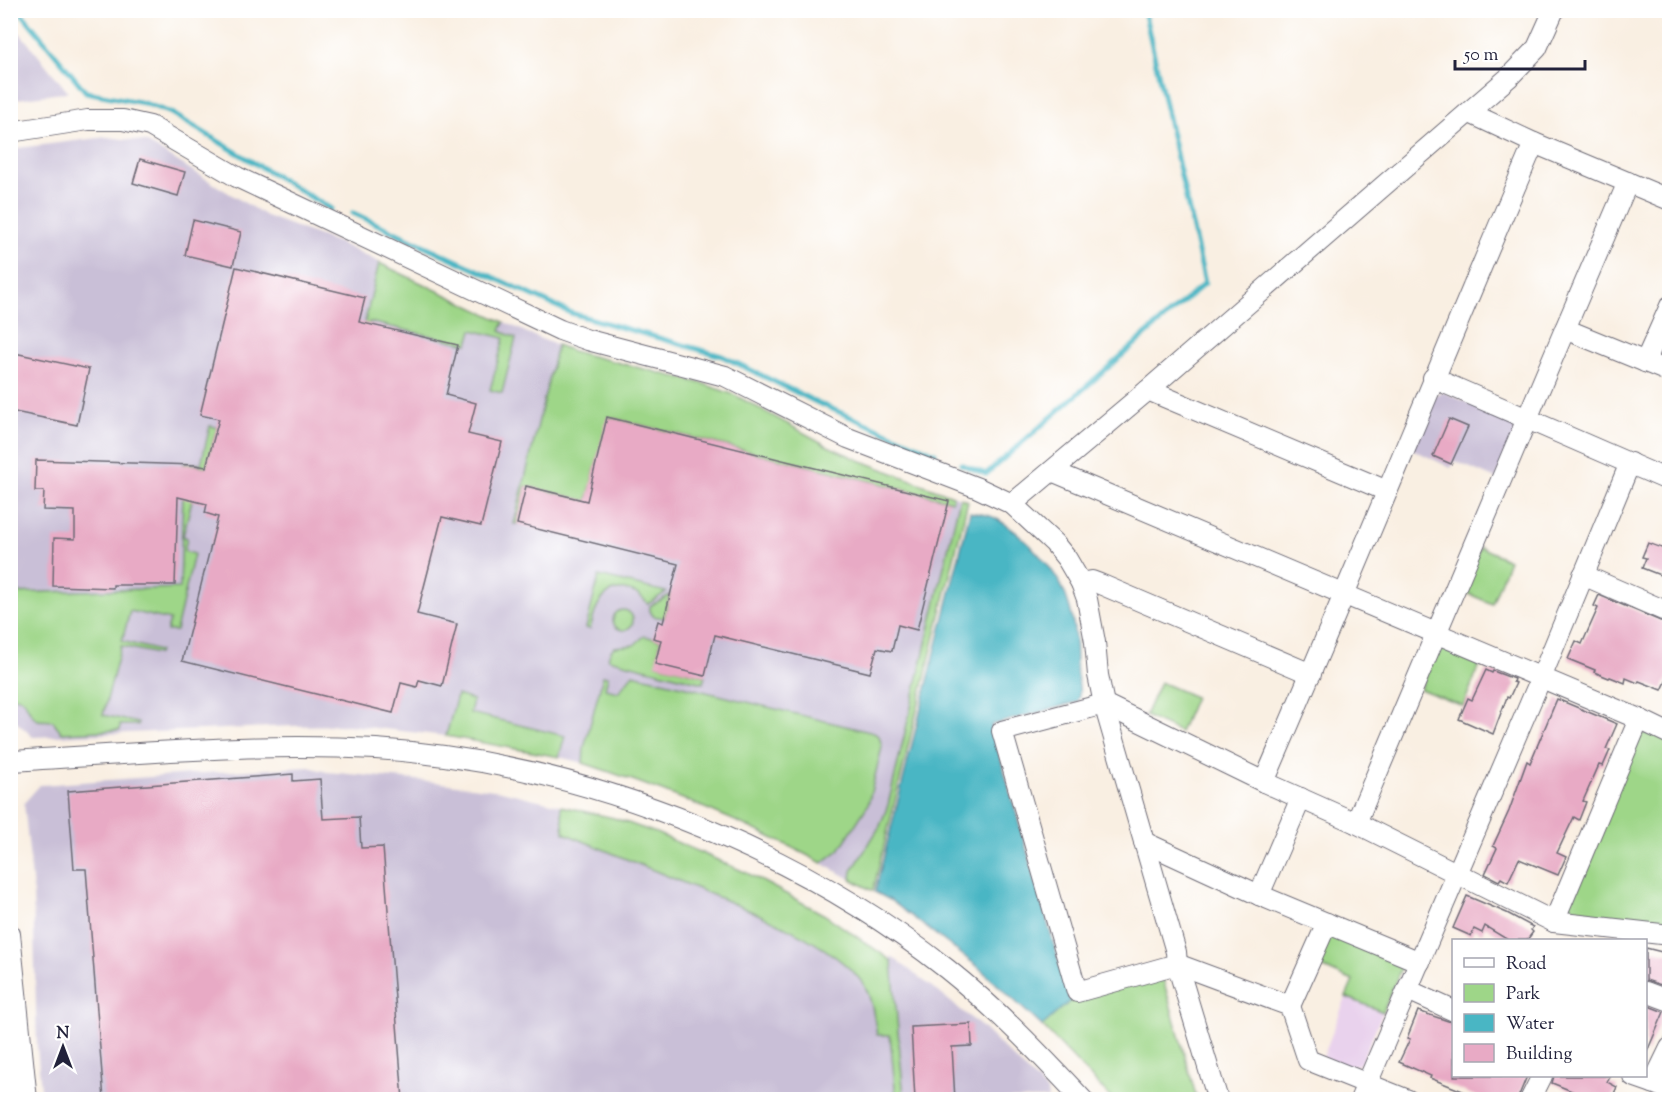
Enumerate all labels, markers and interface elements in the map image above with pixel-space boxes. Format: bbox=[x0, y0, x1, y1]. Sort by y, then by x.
scale bar bbox=[1455, 33, 1586, 71]
text: 50 m bbox=[1463, 43, 1499, 69]
legend bbox=[1452, 939, 1647, 1077]
text: Road bbox=[1506, 952, 1546, 978]
text: Park bbox=[1506, 982, 1541, 1008]
text: Water bbox=[1506, 1012, 1555, 1038]
north arrow bbox=[33, 1017, 93, 1077]
text: N bbox=[57, 1023, 70, 1046]
text: Building bbox=[1506, 1042, 1572, 1068]

